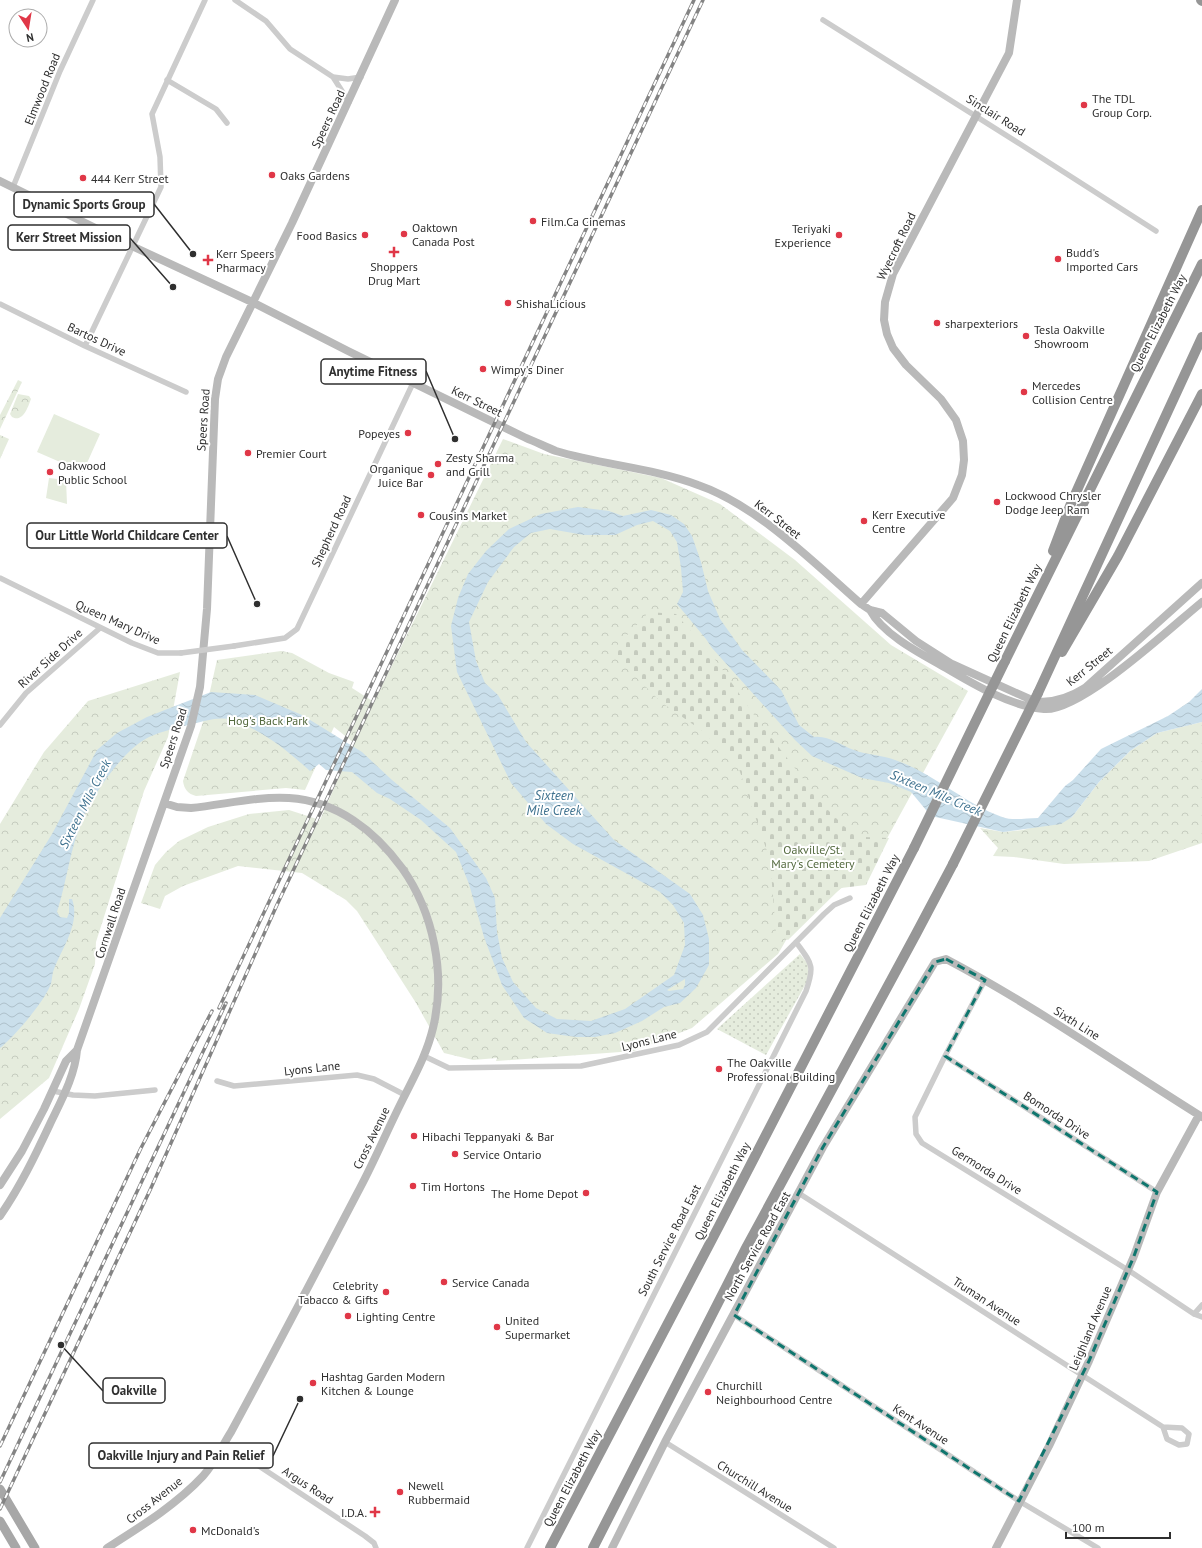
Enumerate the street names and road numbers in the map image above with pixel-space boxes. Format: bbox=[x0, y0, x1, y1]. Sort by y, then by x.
street label: Elmwood Road bbox=[21, 51, 63, 127]
street label: Speers Road bbox=[308, 87, 348, 151]
street label: Sinclair Road bbox=[964, 91, 1028, 139]
street label: Wyecroft Road bbox=[873, 210, 919, 282]
street label: Queen Elizabeth Way bbox=[1127, 271, 1189, 375]
street label: Bartos Drive bbox=[65, 319, 129, 359]
street label: Kerr Street bbox=[449, 382, 505, 420]
street label: Speers Road bbox=[193, 388, 213, 452]
street label: Shepherd Road bbox=[308, 493, 354, 569]
street label: Kerr Street bbox=[752, 496, 804, 542]
street label: Queen Elizabeth Way bbox=[984, 561, 1045, 665]
street label: Queen Mary Drive bbox=[73, 597, 163, 647]
street label: River Side Drive bbox=[15, 625, 85, 691]
street label: Kerr Street bbox=[1063, 643, 1115, 689]
street label: Speers Road bbox=[156, 706, 190, 770]
street label: Queen Elizabeth Way bbox=[840, 851, 902, 955]
street label: Cornwall Road bbox=[91, 886, 129, 960]
street label: Sixth Line bbox=[1051, 1003, 1103, 1043]
street label: Lyons Lane bbox=[620, 1026, 678, 1054]
street label: Lyons Lane bbox=[283, 1058, 341, 1078]
street label: Bomorda Drive bbox=[1021, 1088, 1093, 1142]
street label: Cross Avenue bbox=[349, 1104, 393, 1172]
street label: Queen Elizabeth Way bbox=[691, 1139, 753, 1243]
street label: Germorda Drive bbox=[949, 1142, 1025, 1198]
street label: South Service Road East bbox=[634, 1182, 704, 1298]
street label: North Service Road East bbox=[721, 1189, 793, 1303]
street label: Truman Avenue bbox=[950, 1273, 1024, 1329]
street label: Leighland Avenue bbox=[1065, 1283, 1115, 1373]
street label: Kent Avenue bbox=[890, 1400, 952, 1448]
street label: Queen Elizabeth Way bbox=[540, 1426, 604, 1529]
street label: Churchill Avenue bbox=[714, 1457, 796, 1515]
street label: Argus Road bbox=[280, 1463, 336, 1507]
street label: Cross Avenue bbox=[123, 1473, 185, 1527]

